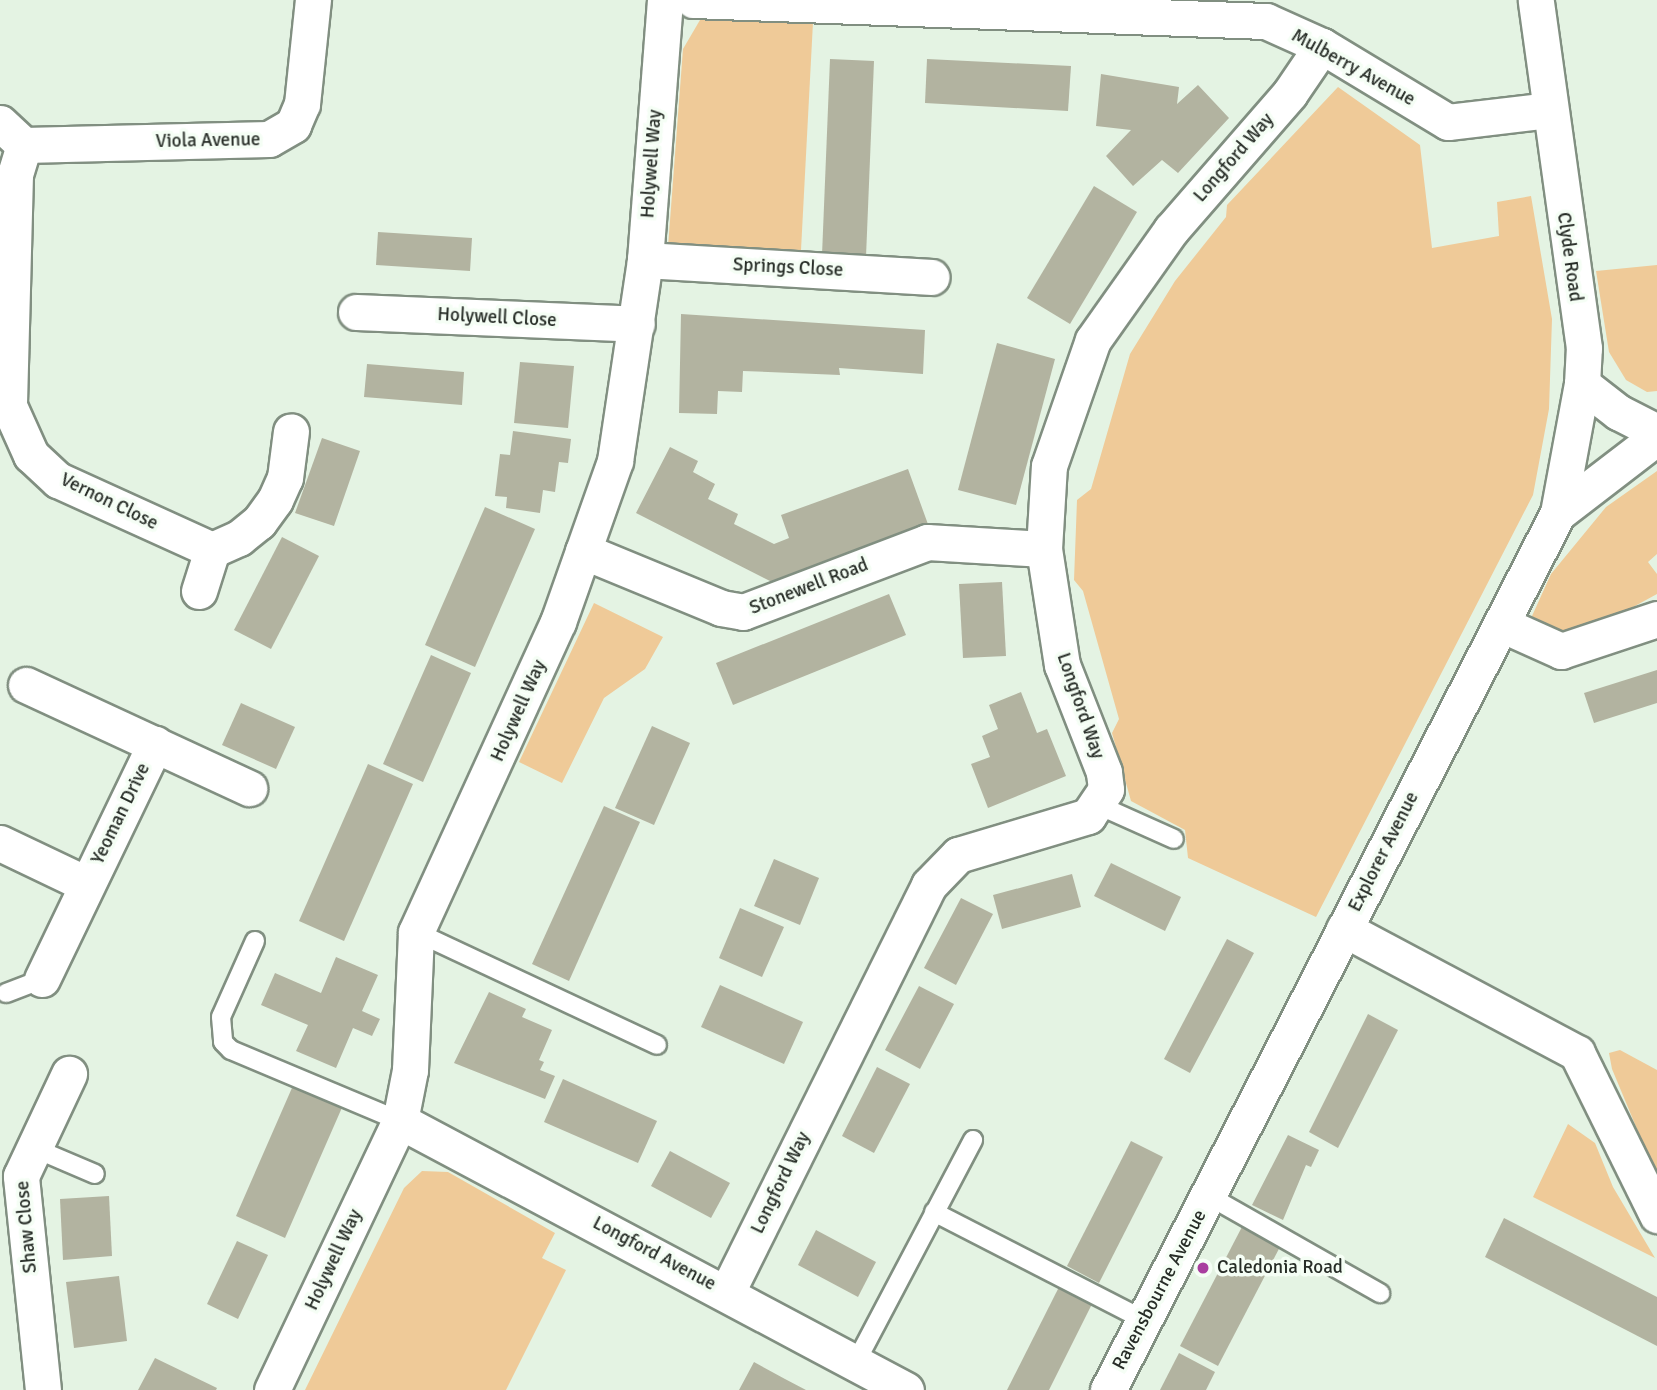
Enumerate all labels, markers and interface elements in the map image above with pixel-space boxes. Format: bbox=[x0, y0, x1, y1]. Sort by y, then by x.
street label: Mulberry Avenue bbox=[1287, 25, 1419, 111]
street label: Holywell Way bbox=[637, 109, 667, 219]
street label: Longford Way bbox=[1189, 109, 1279, 207]
street label: Viola Avenue bbox=[155, 129, 261, 153]
street label: Clyde Road bbox=[1551, 211, 1587, 303]
street label: Springs Close bbox=[732, 254, 844, 282]
street label: Holywell Close bbox=[437, 303, 557, 333]
street label: Vernon Close bbox=[56, 469, 162, 535]
street label: Stonewell Road bbox=[746, 554, 872, 620]
street label: Longford Way bbox=[1051, 650, 1109, 762]
street label: Holywell Way bbox=[486, 657, 552, 765]
street label: Yeoman Drive bbox=[87, 760, 155, 868]
street label: Explorer Avenue bbox=[1344, 788, 1424, 916]
street label: Longford Way bbox=[747, 1128, 815, 1238]
street label: Shaw Close bbox=[12, 1180, 42, 1274]
street label: Holywell Way bbox=[301, 1206, 367, 1314]
street label: Ravensbourne Avenue bbox=[1108, 1206, 1212, 1374]
street label: Longford Avenue bbox=[588, 1212, 720, 1296]
place label: Caledonia Road bbox=[1217, 1257, 1343, 1279]
marker: Caledonia Road bbox=[1195, 1260, 1211, 1276]

